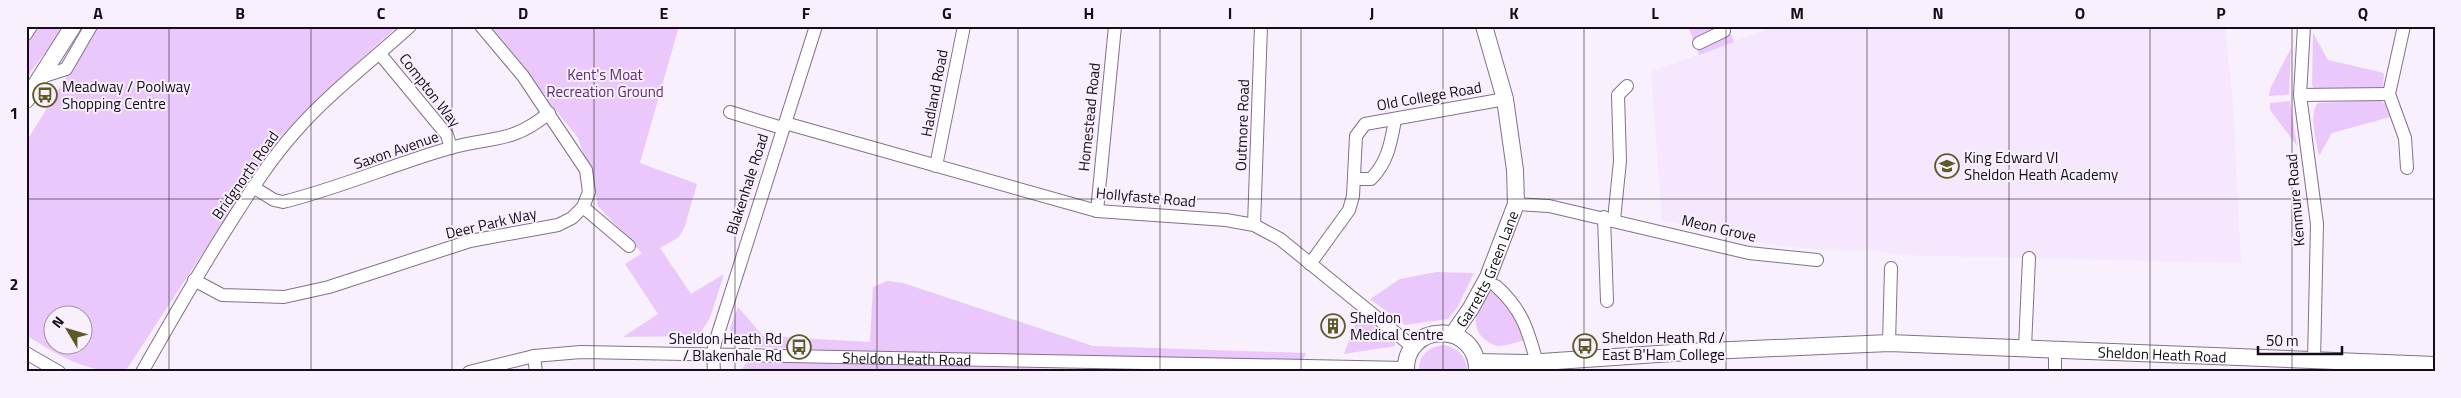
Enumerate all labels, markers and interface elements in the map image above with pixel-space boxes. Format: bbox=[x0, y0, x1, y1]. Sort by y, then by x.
text: A bbox=[93, 1, 103, 25]
text: B bbox=[235, 1, 245, 25]
text: C bbox=[377, 1, 386, 25]
text: D bbox=[518, 1, 528, 25]
text: E bbox=[660, 1, 669, 25]
text: F bbox=[802, 1, 811, 25]
text: G bbox=[942, 1, 952, 25]
text: H bbox=[1084, 1, 1094, 25]
text: I bbox=[1228, 1, 1232, 25]
text: J bbox=[1370, 1, 1374, 25]
text: K bbox=[1509, 1, 1519, 25]
text: L bbox=[1651, 1, 1659, 25]
text: M bbox=[1790, 1, 1804, 25]
text: N bbox=[1932, 1, 1944, 25]
text: O bbox=[2075, 1, 2085, 25]
text: P bbox=[2216, 1, 2226, 25]
text: Q bbox=[2358, 1, 2368, 25]
street label: Hadland Road bbox=[914, 47, 954, 139]
street label: Compton Way bbox=[394, 48, 466, 132]
street label: Homestead Road bbox=[1072, 62, 1106, 172]
park label: Kent's Moat Recreation Ground bbox=[546, 63, 664, 103]
place label: Meadway / Poolway Shopping Centre bbox=[62, 75, 191, 115]
street label: Old College Road bbox=[1375, 75, 1483, 117]
street label: Outmore Road bbox=[1229, 79, 1255, 171]
bus stop icon: Meadway / Poolway Shopping Centre bbox=[32, 82, 58, 108]
text: 1 bbox=[10, 101, 18, 125]
street label: Saxon Avenue bbox=[350, 125, 442, 175]
street label: Bridgnorth Road bbox=[206, 126, 284, 224]
street label: Blakenhale Road bbox=[720, 130, 774, 238]
place label: King Edward VI Sheldon Heath Academy bbox=[1964, 146, 2118, 186]
school or university icon: King Edward VI Sheldon Heath Academy bbox=[1934, 153, 1960, 179]
street label: Kenmure Road bbox=[2279, 153, 2311, 247]
street label: Hollyfaste Road bbox=[1095, 181, 1197, 213]
street label: Deer Park Way bbox=[443, 201, 539, 245]
street label: Garretts Green Lane bbox=[1450, 207, 1524, 332]
street label: Meon Grove bbox=[1679, 208, 1759, 248]
text: 2 bbox=[10, 272, 18, 296]
north arrow bbox=[42, 306, 92, 356]
place label: Sheldon Medical Centre bbox=[1350, 306, 1444, 346]
text: N bbox=[46, 311, 69, 332]
building icon: Sheldon Medical Centre bbox=[1320, 313, 1346, 339]
scale bar bbox=[2258, 323, 2342, 355]
place label: Sheldon Heath Rd / East B'Ham College bbox=[1602, 326, 1725, 366]
place label: Sheldon Heath Rd / Blakenhale Rd bbox=[669, 327, 782, 367]
text: 50 m bbox=[2266, 329, 2299, 352]
bus stop icon: Sheldon Heath Rd / East B'Ham College bbox=[1572, 333, 1598, 359]
bus stop icon: Sheldon Heath Rd / Blakenhale Rd bbox=[786, 334, 812, 360]
street label: Sheldon Heath Road bbox=[2097, 340, 2227, 368]
street label: Sheldon Heath Road bbox=[842, 346, 971, 371]

